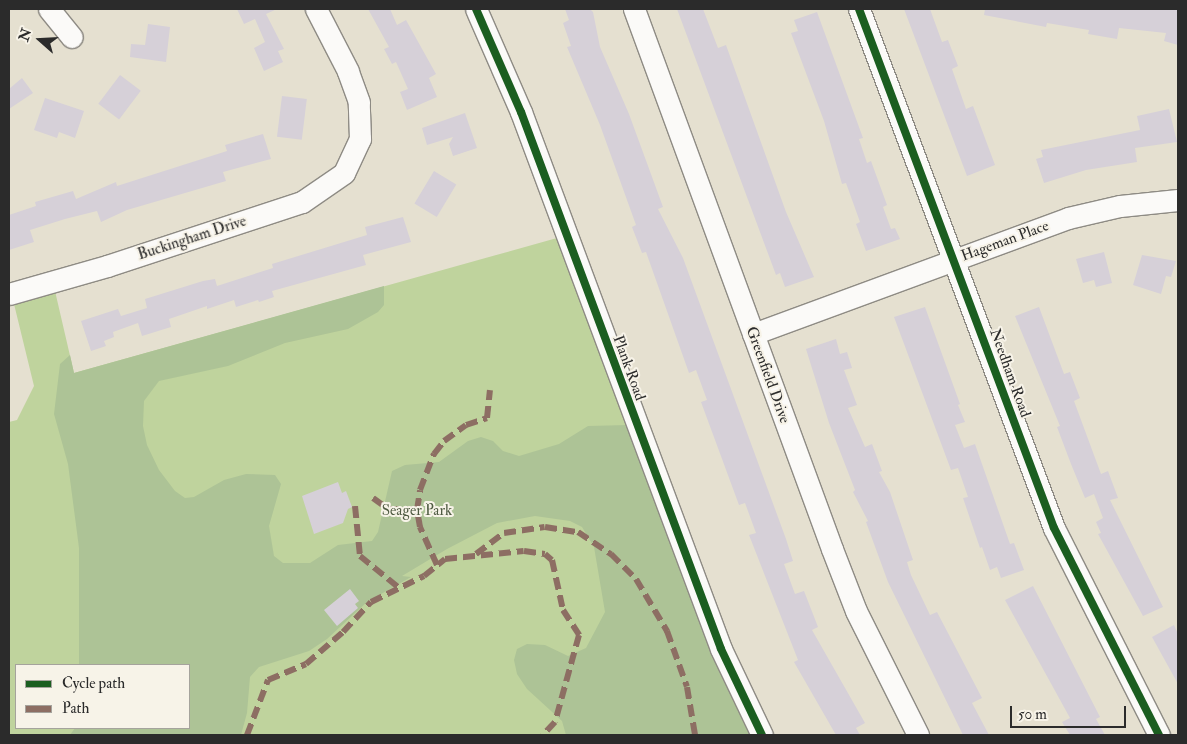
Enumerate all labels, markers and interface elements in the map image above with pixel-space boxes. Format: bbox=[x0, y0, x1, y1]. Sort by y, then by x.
north arrow bbox=[15, 15, 65, 65]
text: N bbox=[15, 26, 35, 44]
street label: Buckingham Drive bbox=[135, 212, 249, 264]
street label: Hageman Place bbox=[959, 217, 1051, 265]
street label: Greenfield Drive bbox=[742, 324, 794, 426]
street label: Needham Road bbox=[986, 326, 1034, 420]
street label: Plank Road bbox=[609, 333, 649, 403]
park label: Seager Park bbox=[382, 502, 452, 520]
legend bbox=[15, 664, 190, 729]
text: Cycle path bbox=[62, 674, 125, 693]
scale bar bbox=[1012, 696, 1128, 728]
text: Path bbox=[62, 699, 89, 718]
text: 50 m bbox=[1018, 705, 1047, 724]

